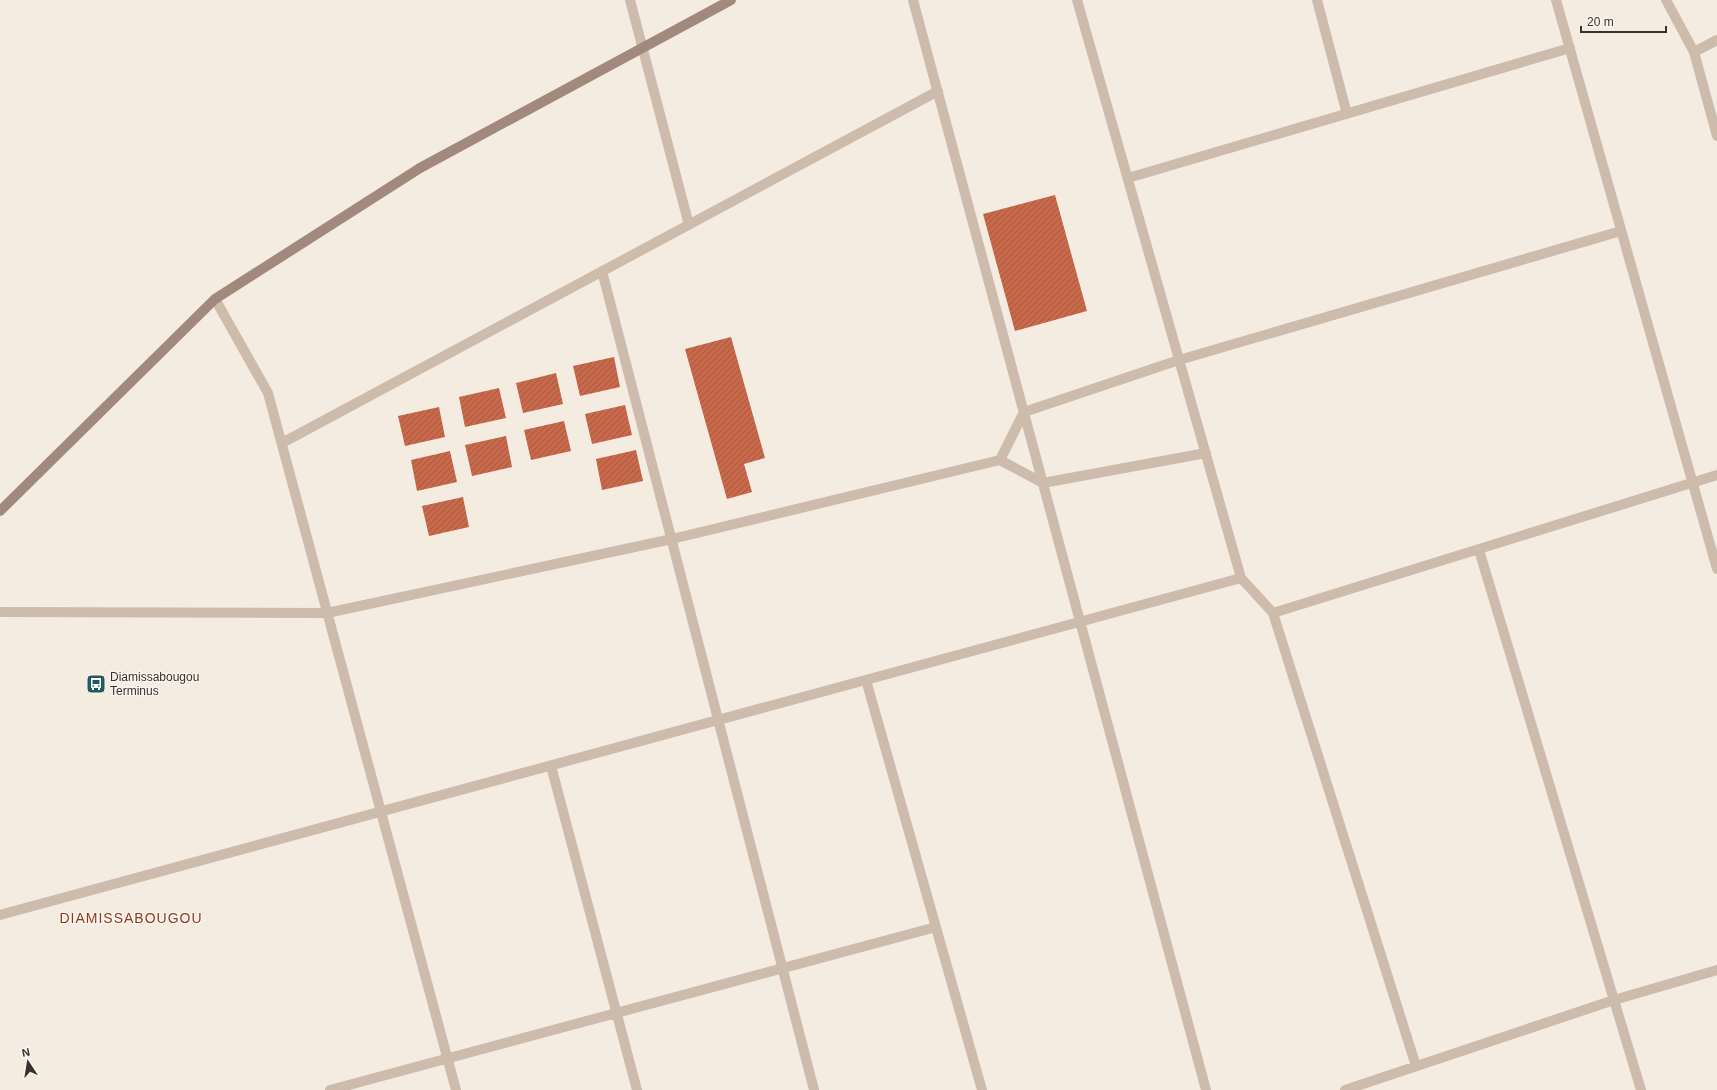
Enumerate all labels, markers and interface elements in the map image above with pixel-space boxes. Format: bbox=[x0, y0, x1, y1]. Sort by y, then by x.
scale bar bbox=[1581, 8, 1666, 34]
text: 20 m bbox=[1587, 15, 1614, 29]
place label: Diamissabougou Terminus bbox=[110, 670, 199, 698]
bus stop icon: Diamissabougou Terminus bbox=[85, 673, 107, 695]
district label: DIAMISSABOUGOU bbox=[59, 910, 203, 926]
north arrow bbox=[8, 1042, 48, 1082]
text: N bbox=[21, 1046, 31, 1059]

